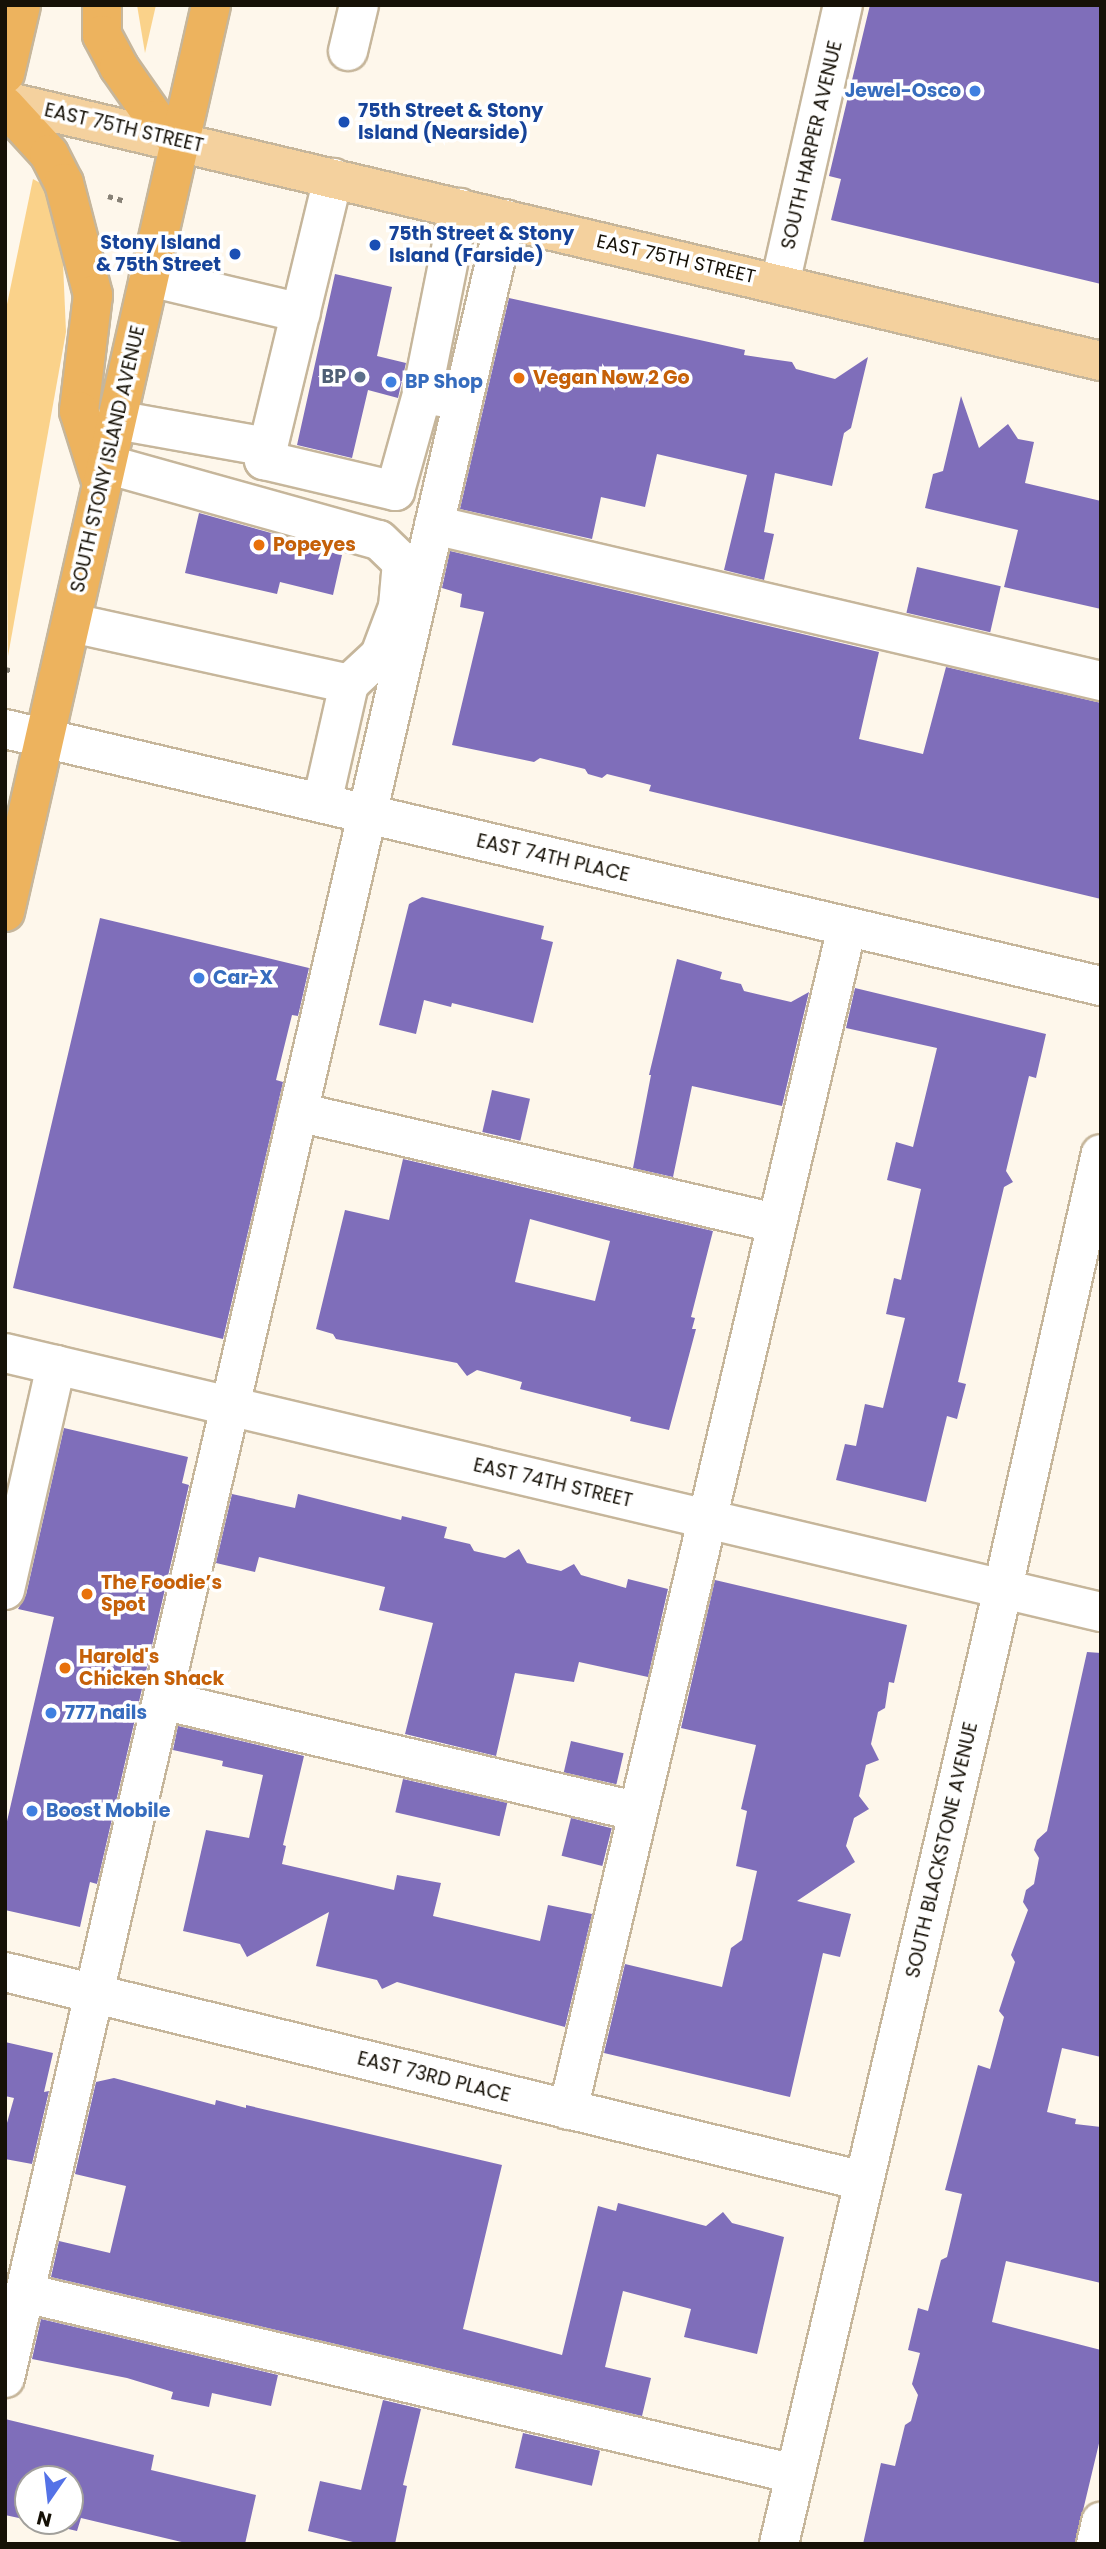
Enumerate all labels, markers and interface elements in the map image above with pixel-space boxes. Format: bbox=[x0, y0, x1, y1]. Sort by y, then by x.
street label: SOUTH HARPER AVENUE bbox=[777, 38, 847, 252]
place label: Jewel-Osco bbox=[844, 80, 961, 102]
marker: Jewel-Osco bbox=[967, 83, 983, 99]
street label: EAST 75TH STREET bbox=[42, 99, 206, 157]
place label: 75th Street & Stony Island (Nearside) bbox=[358, 100, 543, 144]
marker: 75th Street & Stony Island (Nearside) bbox=[336, 114, 352, 130]
place label: 75th Street & Stony Island (Farside) bbox=[389, 223, 574, 267]
street label: EAST 75TH STREET bbox=[594, 230, 758, 288]
place label: Stony Island & 75th Street bbox=[96, 232, 221, 276]
marker: 75th Street & Stony Island (Farside) bbox=[367, 237, 383, 253]
marker: Stony Island & 75th Street bbox=[227, 246, 243, 262]
street label: SOUTH STONY ISLAND AVENUE bbox=[66, 323, 150, 595]
place label: BP bbox=[322, 366, 346, 388]
place label: Vegan Now 2 Go bbox=[533, 367, 690, 389]
marker: BP bbox=[352, 369, 368, 385]
marker: Vegan Now 2 Go bbox=[511, 370, 527, 386]
place label: BP Shop bbox=[405, 371, 483, 393]
marker: BP Shop bbox=[383, 374, 399, 390]
place label: Popeyes bbox=[273, 534, 356, 556]
marker: Popeyes bbox=[251, 537, 267, 553]
street label: EAST 74TH PLACE bbox=[474, 829, 632, 887]
place label: Car-X bbox=[213, 967, 273, 989]
marker: Car-X bbox=[191, 970, 207, 986]
street label: EAST 74TH STREET bbox=[471, 1454, 635, 1512]
place label: The Foodie’s Spot bbox=[101, 1572, 222, 1616]
marker: The Foodie’s Spot bbox=[79, 1586, 95, 1602]
place label: Harold's Chicken Shack bbox=[79, 1646, 224, 1690]
marker: Harold's Chicken Shack bbox=[57, 1660, 73, 1676]
place label: 777 nails bbox=[65, 1702, 147, 1724]
marker: 777 nails bbox=[43, 1705, 59, 1721]
street label: SOUTH BLACKSTONE AVENUE bbox=[901, 1720, 983, 1980]
place label: Boost Mobile bbox=[46, 1800, 170, 1822]
marker: Boost Mobile bbox=[24, 1803, 40, 1819]
street label: EAST 73RD PLACE bbox=[355, 2047, 513, 2107]
north arrow bbox=[14, 2465, 84, 2535]
text: N bbox=[34, 2504, 54, 2534]

